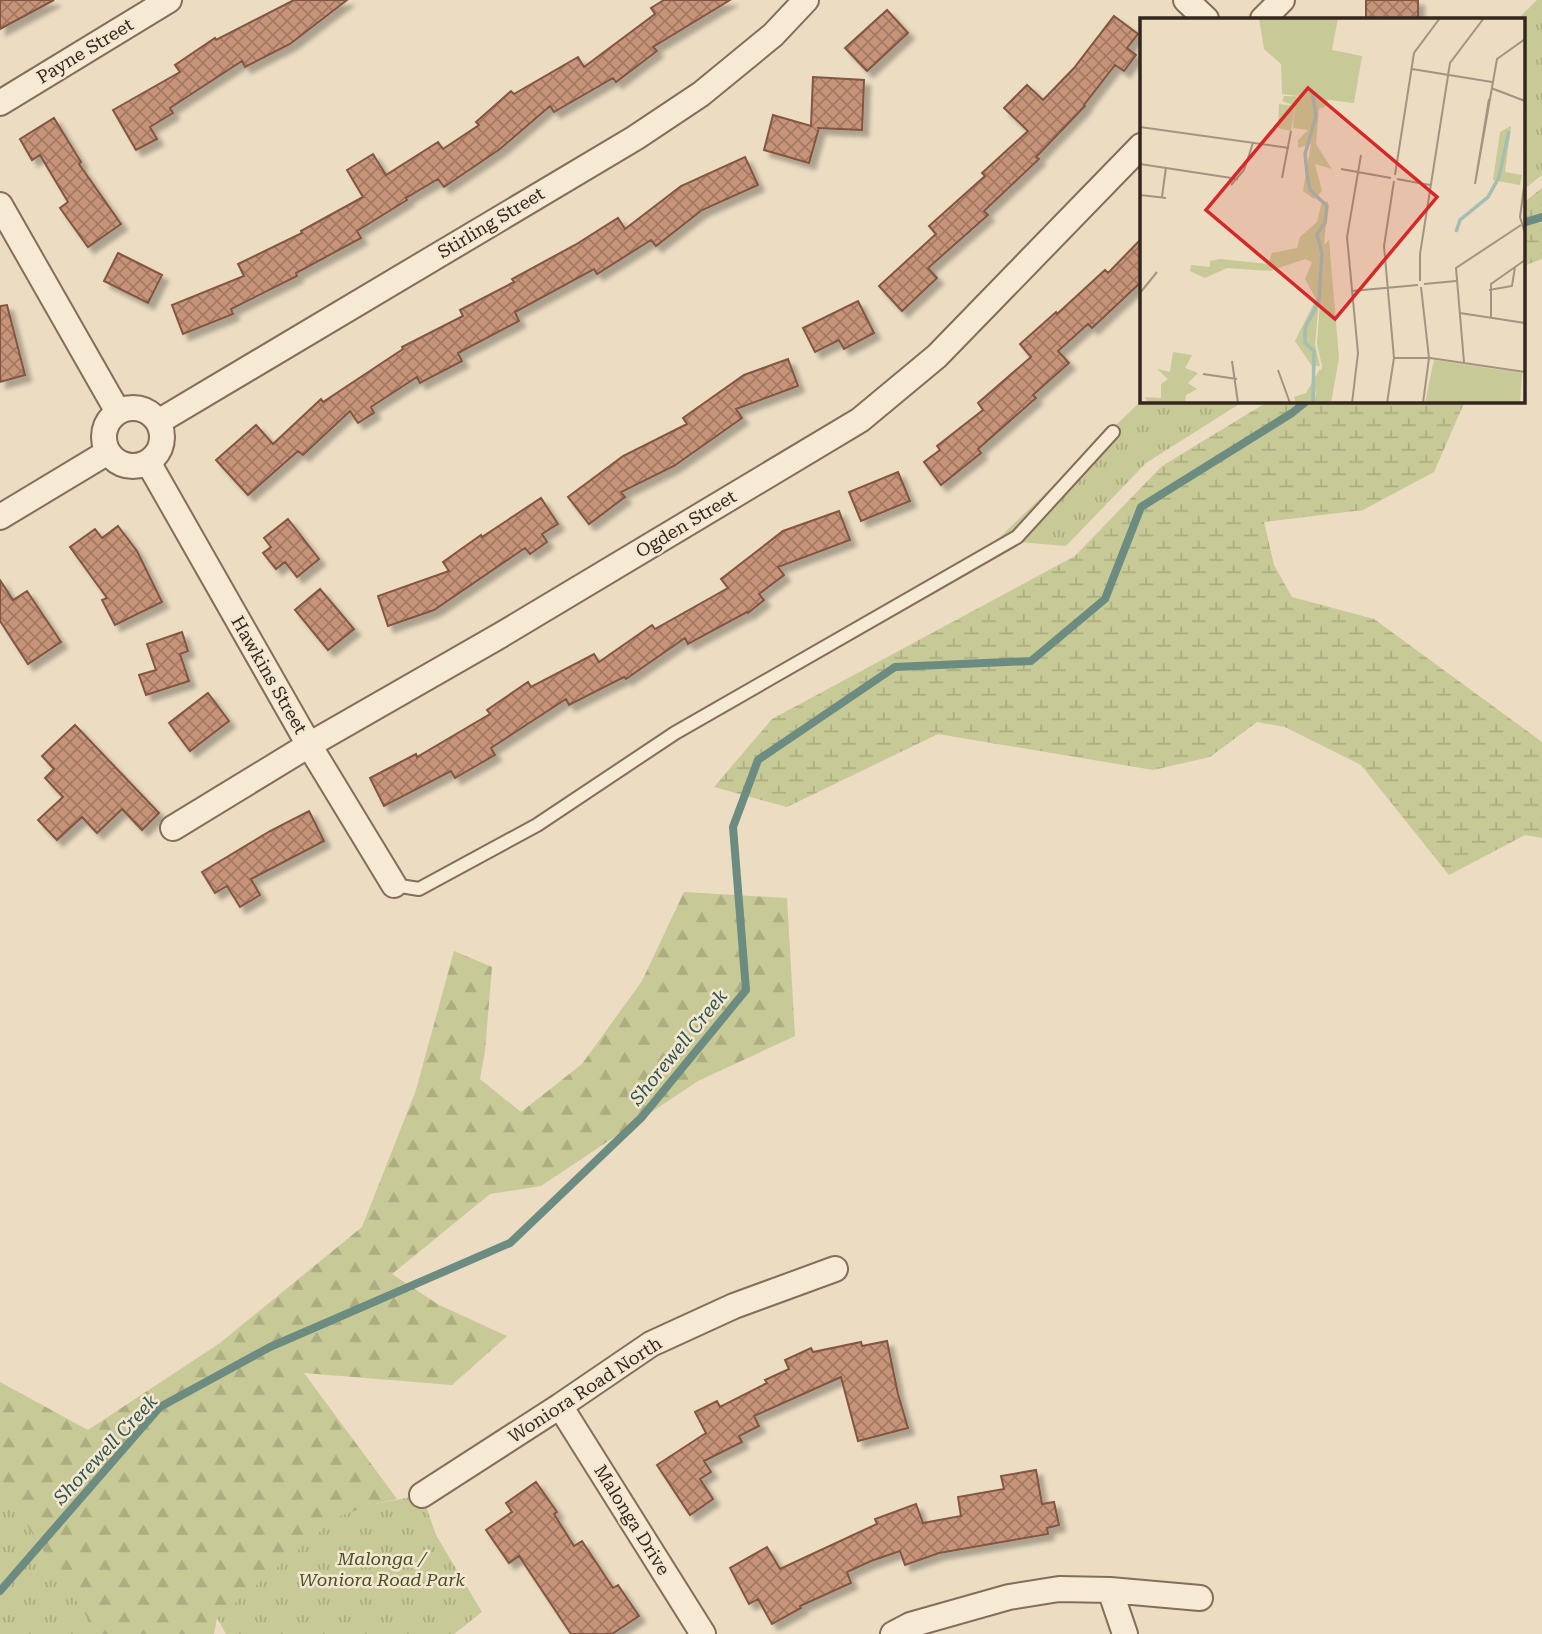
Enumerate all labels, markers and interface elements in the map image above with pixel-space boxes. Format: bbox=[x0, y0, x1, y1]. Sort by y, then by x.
street label: Payne Street bbox=[33, 13, 137, 88]
inset map bbox=[1140, 18, 1524, 402]
street label: Stirling Street bbox=[434, 182, 548, 263]
street label: Ogden Street bbox=[632, 485, 740, 562]
street label: Hawkins Street bbox=[227, 612, 312, 738]
water label: Shorewell Creek bbox=[624, 984, 732, 1110]
street label: Woniora Road North bbox=[504, 1332, 666, 1447]
water label: Shorewell Creek bbox=[48, 1389, 163, 1510]
street label: Malonga Drive bbox=[590, 1461, 675, 1579]
park label: Malonga / Woniora Road Park bbox=[299, 1548, 465, 1590]

